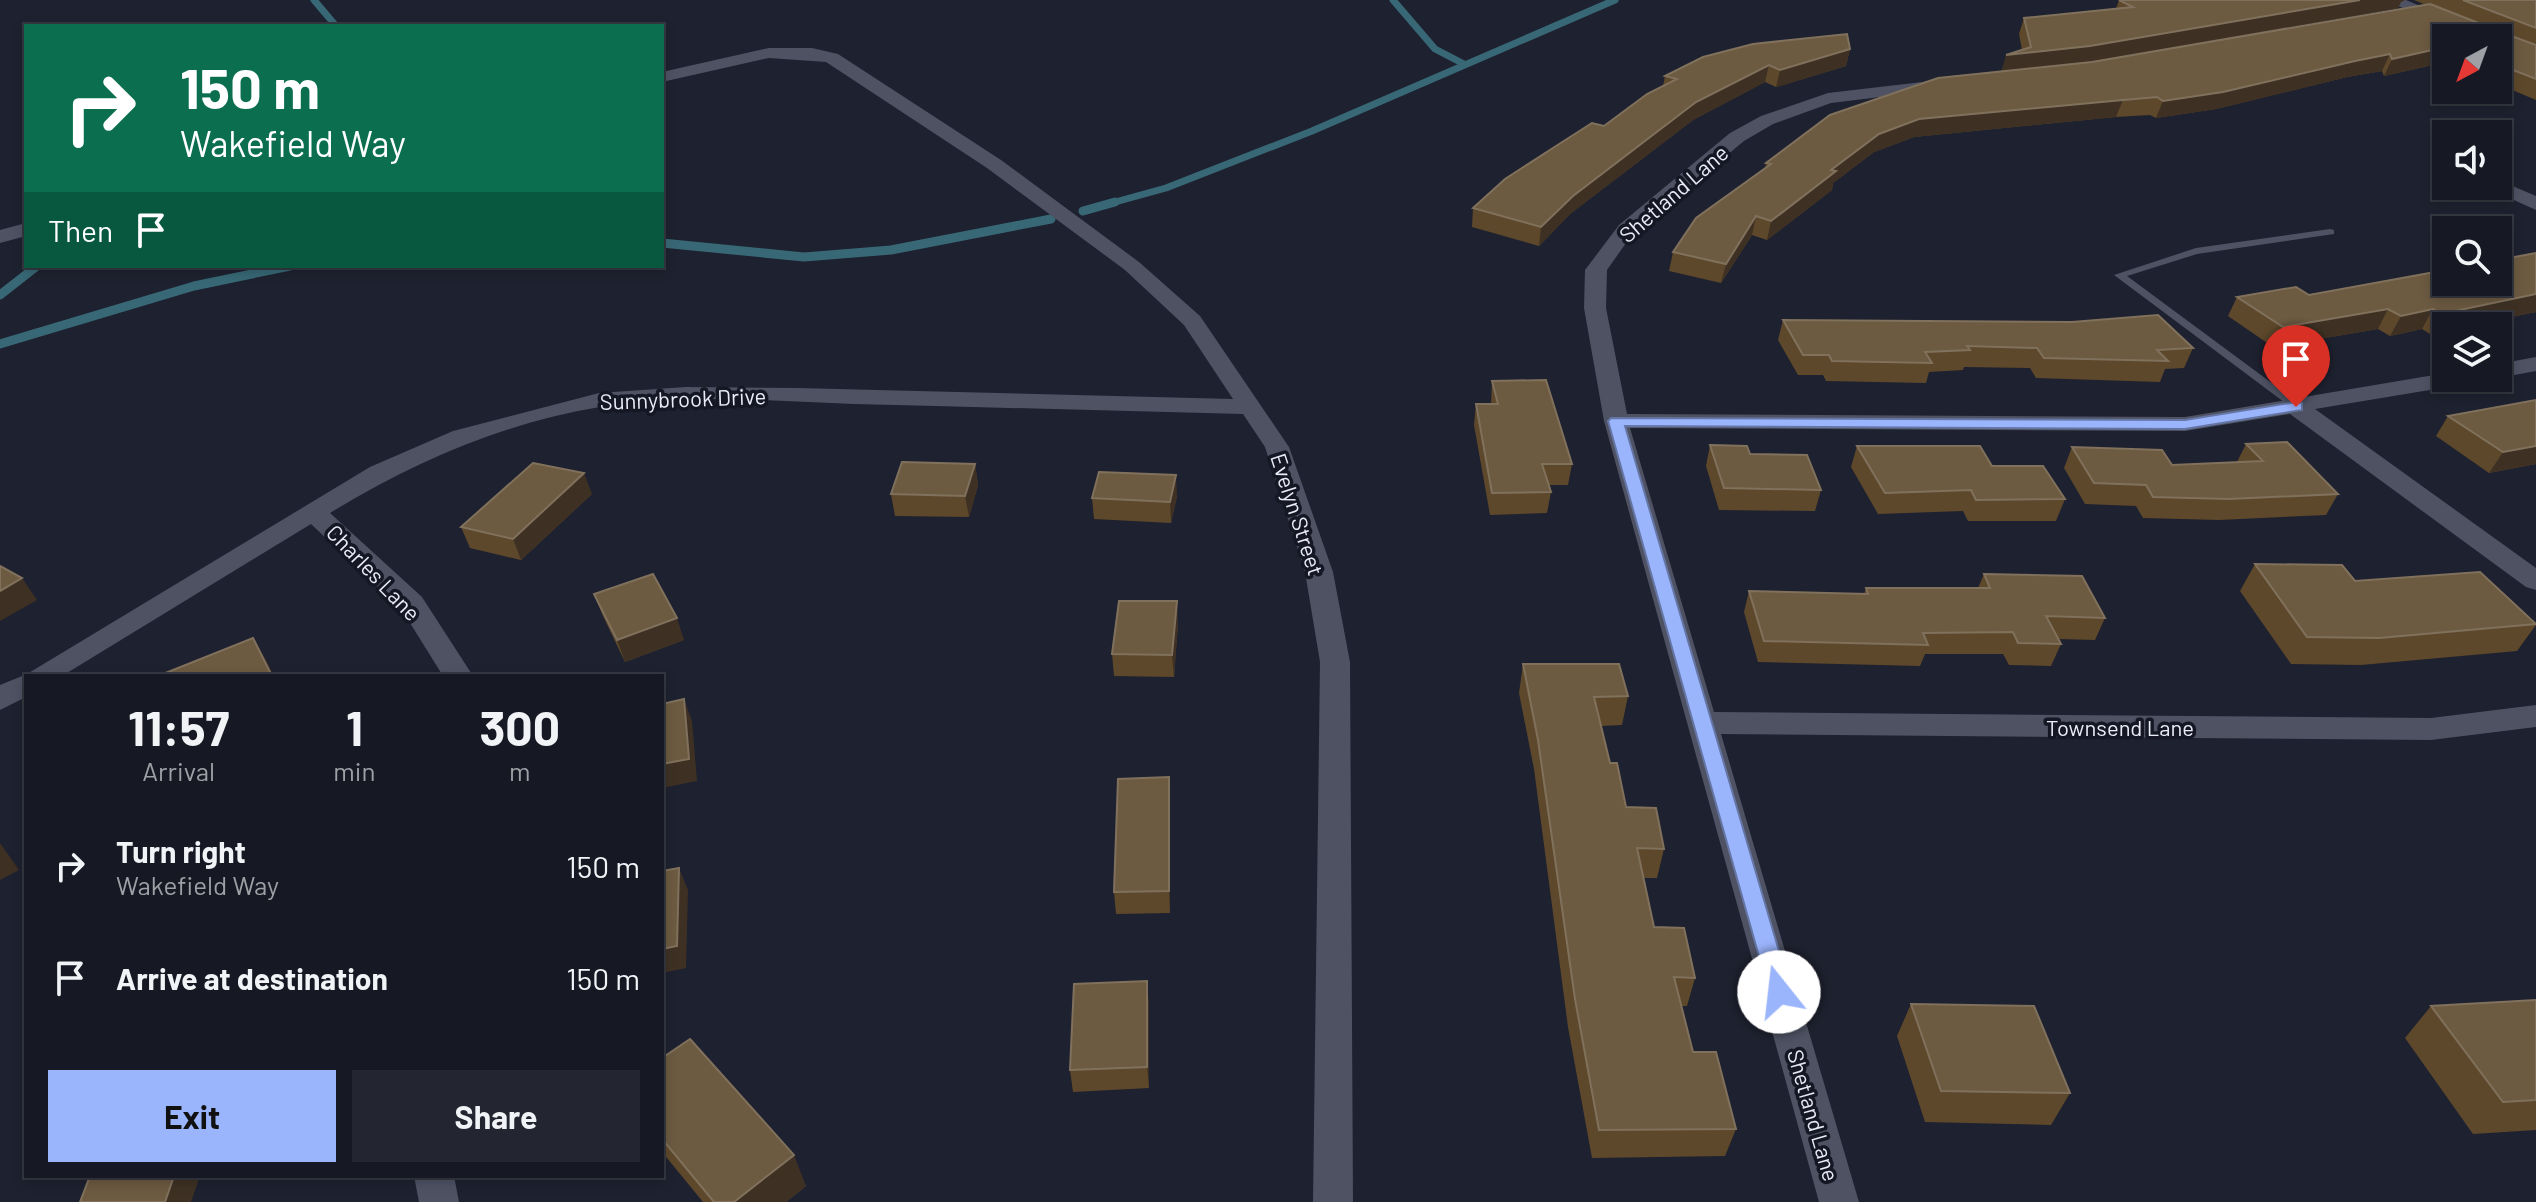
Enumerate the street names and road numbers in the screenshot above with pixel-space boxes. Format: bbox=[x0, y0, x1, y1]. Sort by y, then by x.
street label: Shetland Lane bbox=[1613, 139, 1733, 247]
street label: Sunnybrook Drive bbox=[599, 382, 767, 414]
street label: Evelyn Street bbox=[1266, 450, 1330, 578]
street label: Charles Lane bbox=[322, 519, 426, 625]
street label: Townsend Lane bbox=[2046, 714, 2194, 740]
street label: Shetland Lane bbox=[1783, 1046, 1845, 1184]

